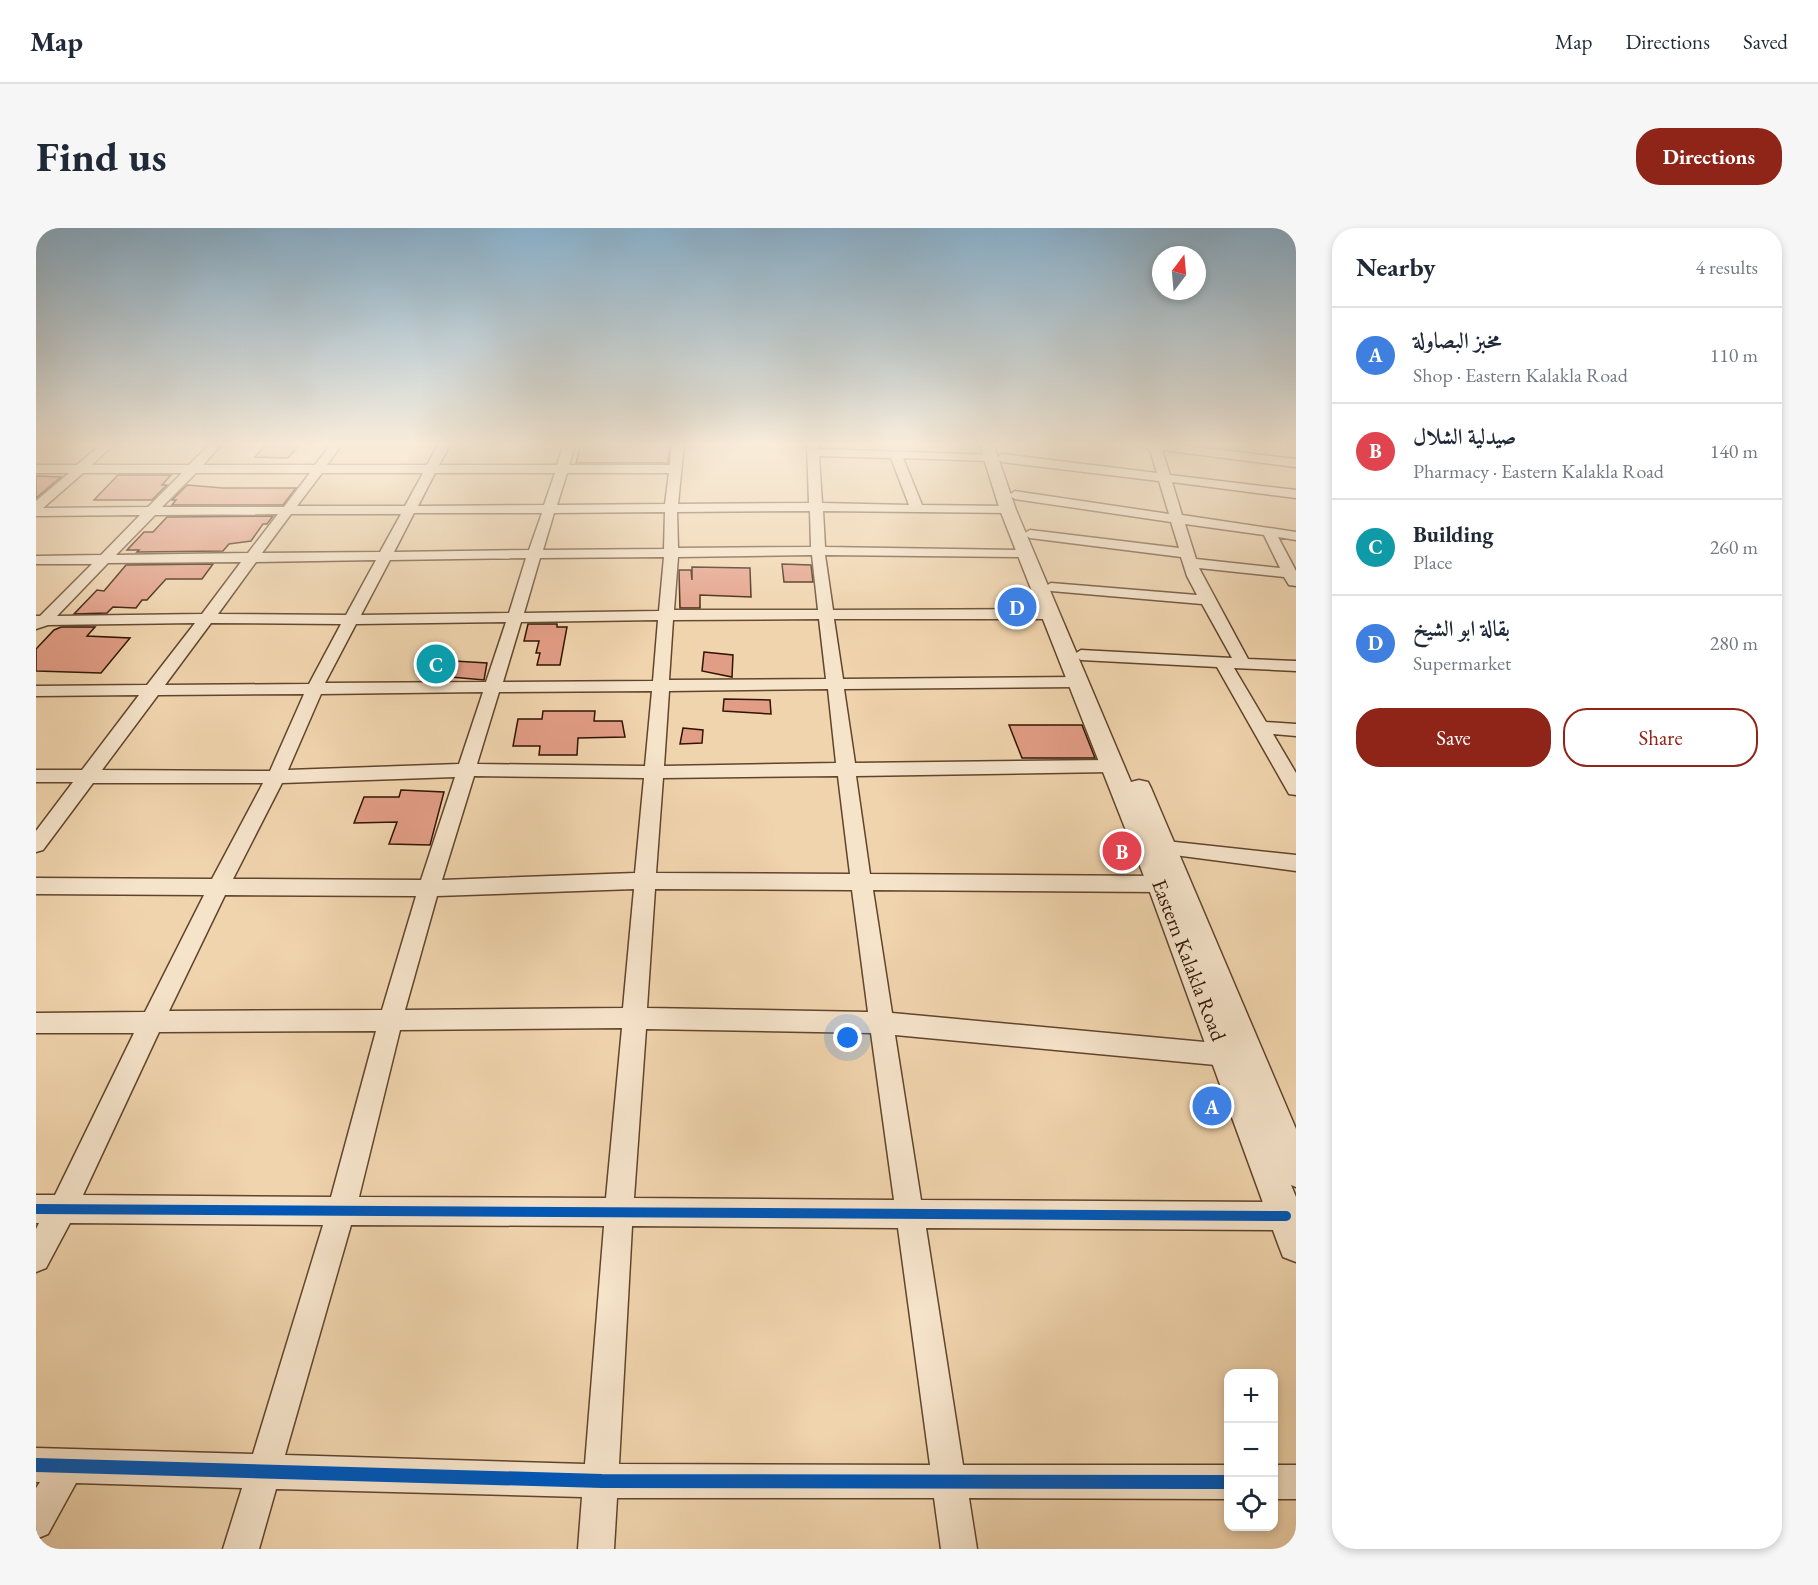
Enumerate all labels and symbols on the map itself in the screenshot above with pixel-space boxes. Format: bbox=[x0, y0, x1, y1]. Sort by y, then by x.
north arrow bbox=[1152, 246, 1206, 300]
pin: D bbox=[998, 584, 1036, 629]
pin: C bbox=[416, 642, 456, 686]
pin: B bbox=[1102, 828, 1142, 874]
street label: Eastern Kalakla Road bbox=[1146, 875, 1233, 1045]
your location bbox=[833, 1023, 862, 1052]
pin: A bbox=[1192, 1084, 1232, 1128]

